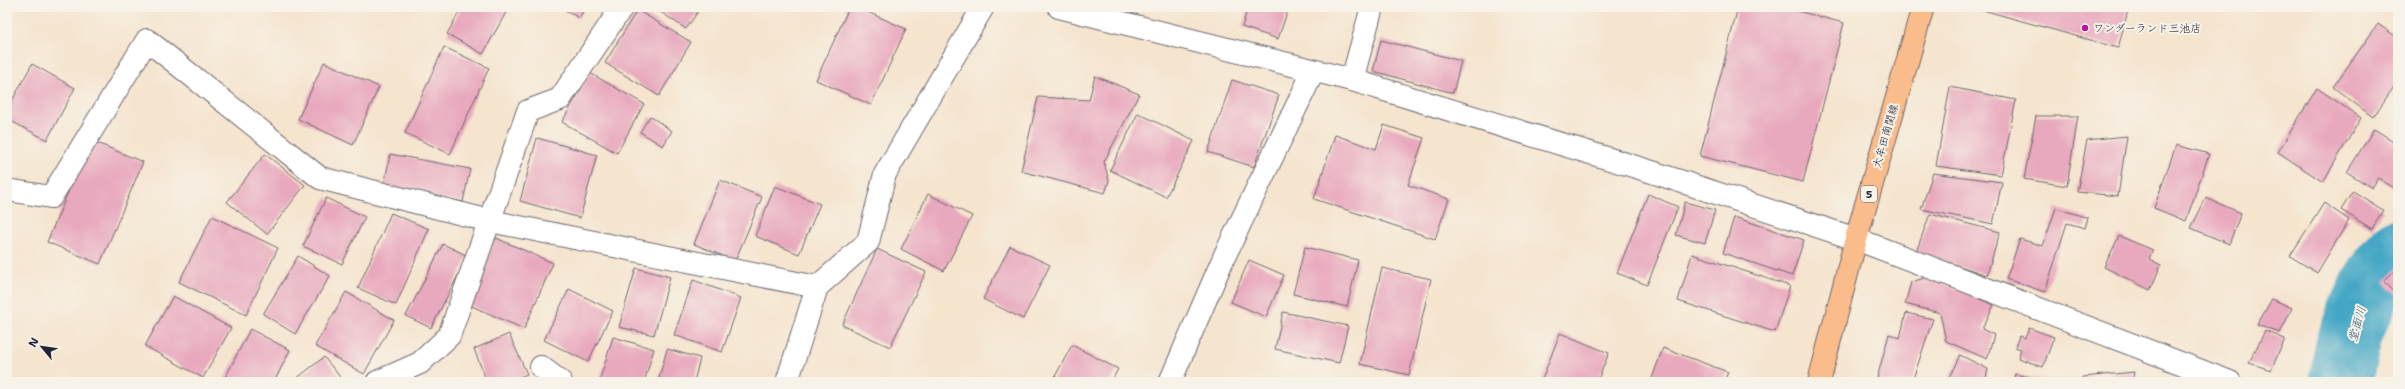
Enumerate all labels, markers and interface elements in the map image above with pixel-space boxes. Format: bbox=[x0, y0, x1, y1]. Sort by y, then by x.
place label: ワンダーランド三池店 bbox=[2093, 21, 2201, 36]
marker: ワンダーランド三池店 bbox=[2080, 23, 2090, 33]
street label: 大牟田南関線 bbox=[1869, 102, 1902, 170]
road number: 5 bbox=[1861, 186, 1877, 202]
water label: 堂面川 bbox=[2344, 304, 2370, 344]
north arrow bbox=[22, 327, 62, 367]
text: N bbox=[25, 335, 43, 350]

